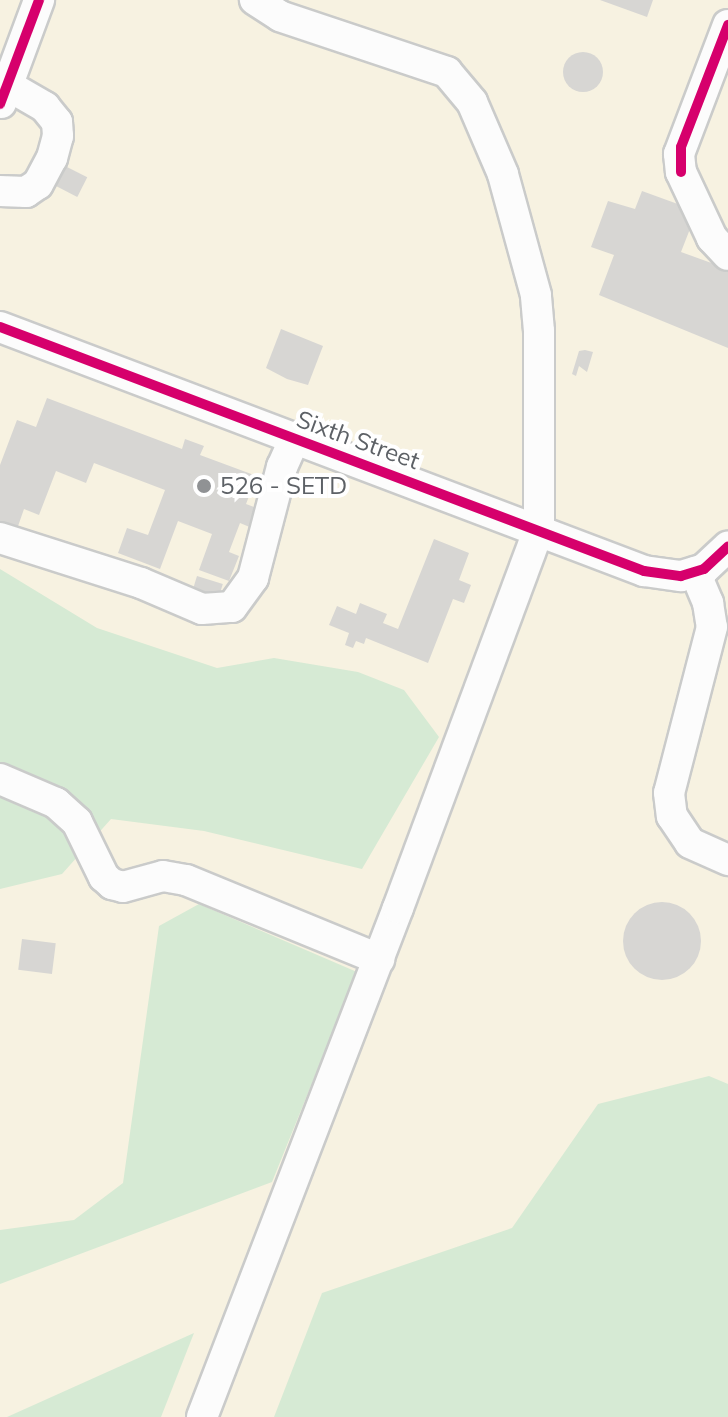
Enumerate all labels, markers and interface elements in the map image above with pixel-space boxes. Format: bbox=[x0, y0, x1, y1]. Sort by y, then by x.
street label: Sixth Street bbox=[293, 404, 423, 476]
place label: 526 - SETD bbox=[220, 472, 347, 500]
marker: 526 - SETD bbox=[195, 477, 213, 495]

